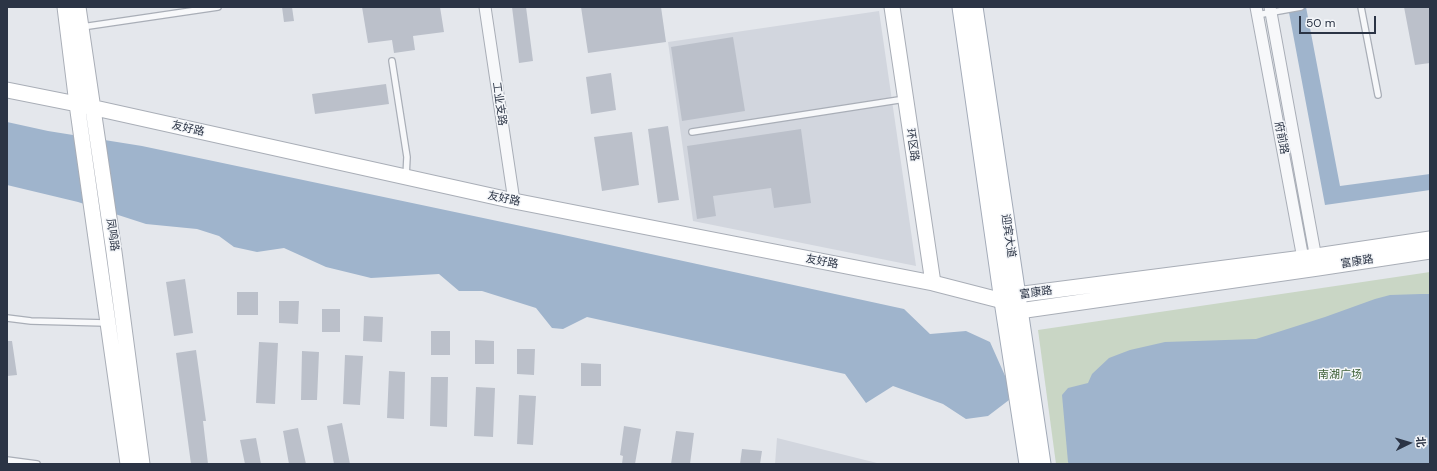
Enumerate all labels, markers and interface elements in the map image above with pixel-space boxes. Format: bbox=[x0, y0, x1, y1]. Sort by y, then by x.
scale bar bbox=[1301, 8, 1378, 34]
text: 50 m bbox=[1306, 15, 1335, 31]
street label: 工业支路 bbox=[489, 81, 509, 127]
street label: 友好路 bbox=[170, 119, 206, 139]
street label: 府前路 bbox=[1271, 121, 1291, 155]
street label: 环区路 bbox=[903, 128, 921, 162]
street label: 友好路 bbox=[486, 189, 522, 209]
street label: 迎宾大道 bbox=[998, 213, 1018, 259]
street label: 凤鸣路 bbox=[103, 218, 121, 252]
street label: 友好路 bbox=[805, 252, 839, 272]
street label: 富康路 bbox=[1340, 253, 1374, 271]
street label: 富康路 bbox=[1019, 284, 1053, 302]
park label: 南湖广场 bbox=[1318, 368, 1362, 382]
north arrow bbox=[1389, 423, 1429, 463]
text: 北 bbox=[1414, 436, 1428, 448]

